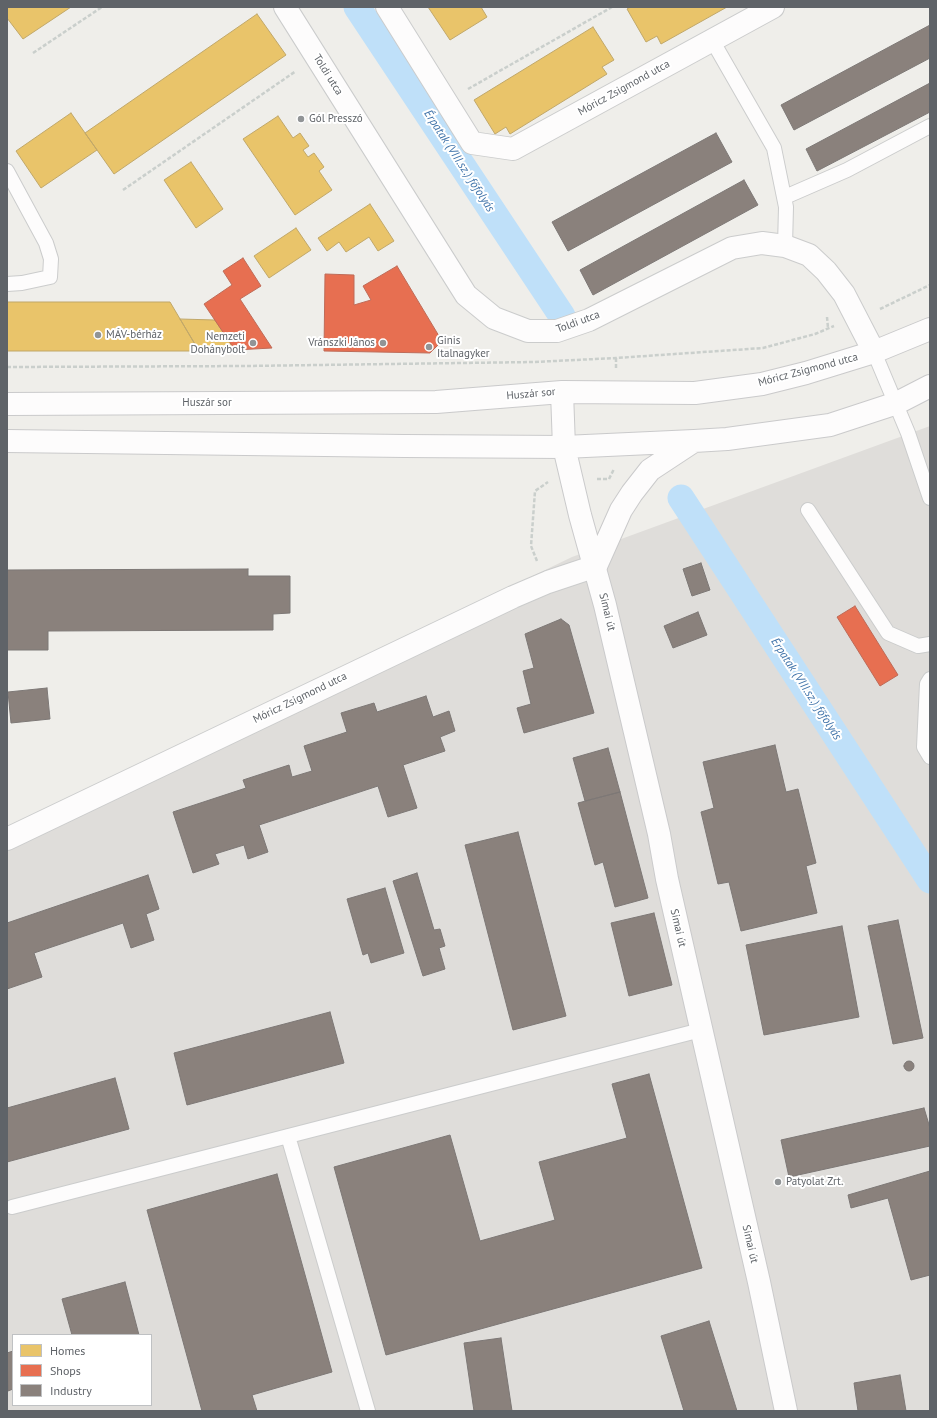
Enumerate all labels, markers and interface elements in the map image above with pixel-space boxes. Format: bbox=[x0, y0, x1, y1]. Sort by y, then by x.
street label: Toldi utca bbox=[310, 52, 346, 98]
street label: Móricz Zsigmond utca bbox=[576, 57, 672, 119]
water label: Érpatak (VIII.sz.) főfolyás bbox=[421, 107, 497, 215]
place label: Gól Presszó bbox=[309, 112, 363, 126]
marker: Gól Presszó bbox=[296, 114, 306, 124]
street label: Toldi utca bbox=[554, 308, 602, 336]
place label: MÁV-bérház bbox=[106, 328, 162, 342]
marker: MÁV-bérház bbox=[93, 330, 103, 340]
place label: Nemzeti Dohánybolt bbox=[191, 330, 245, 356]
place label: Ginis Italnagyker bbox=[437, 334, 490, 360]
place label: Vránszki János bbox=[308, 336, 375, 350]
marker: Nemzeti Dohánybolt bbox=[248, 338, 258, 348]
marker: Vránszki János bbox=[378, 338, 388, 348]
marker: Ginis Italnagyker bbox=[424, 342, 434, 352]
street label: Móricz Zsigmond utca bbox=[757, 350, 859, 390]
street label: Huszár sor bbox=[506, 385, 556, 403]
street label: Huszár sor bbox=[182, 396, 232, 410]
street label: Simai út bbox=[596, 592, 618, 632]
water label: Érpatak (VIII.sz.) főfolyás bbox=[768, 635, 844, 743]
street label: Móricz Zsigmond utca bbox=[251, 670, 349, 726]
street label: Simai út bbox=[667, 908, 689, 948]
place label: Patyolat Zrt. bbox=[786, 1175, 843, 1189]
marker: Patyolat Zrt. bbox=[773, 1177, 783, 1187]
street label: Simai út bbox=[739, 1224, 761, 1264]
legend bbox=[12, 1334, 152, 1406]
text: Homes bbox=[50, 1343, 85, 1358]
text: Shops bbox=[50, 1363, 81, 1378]
text: Industry bbox=[50, 1383, 92, 1398]

